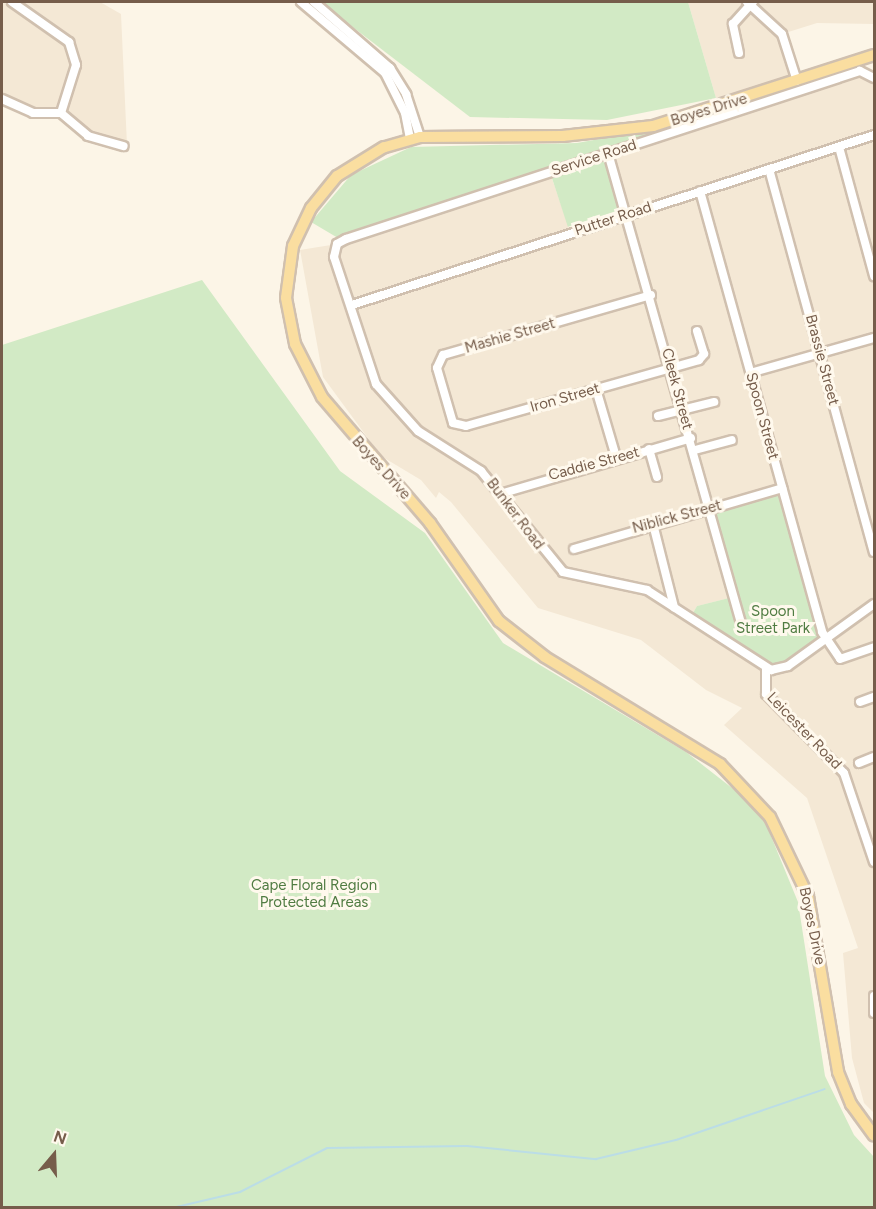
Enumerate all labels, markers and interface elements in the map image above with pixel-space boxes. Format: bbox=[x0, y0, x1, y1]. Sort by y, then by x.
street label: Boyes Drive bbox=[669, 90, 749, 130]
street label: Service Road bbox=[549, 136, 639, 180]
street label: Putter Road bbox=[572, 198, 654, 240]
street label: Brassie Street bbox=[801, 313, 843, 407]
street label: Mashie Street bbox=[463, 315, 557, 357]
street label: Cleek Street bbox=[658, 346, 696, 432]
street label: Spoon Street bbox=[742, 370, 782, 462]
street label: Iron Street bbox=[528, 379, 602, 417]
street label: Boyes Drive bbox=[348, 433, 414, 503]
street label: Caddie Street bbox=[547, 443, 641, 485]
street label: Bunker Road bbox=[482, 475, 548, 553]
street label: Niblick Street bbox=[630, 496, 724, 538]
park label: Spoon Street Park bbox=[736, 602, 810, 637]
street label: Leicester Road bbox=[763, 689, 845, 773]
park label: Cape Floral Region Protected Areas bbox=[251, 876, 377, 911]
street label: Boyes Drive bbox=[795, 886, 829, 966]
north arrow bbox=[24, 1125, 84, 1185]
text: N bbox=[51, 1127, 69, 1149]

